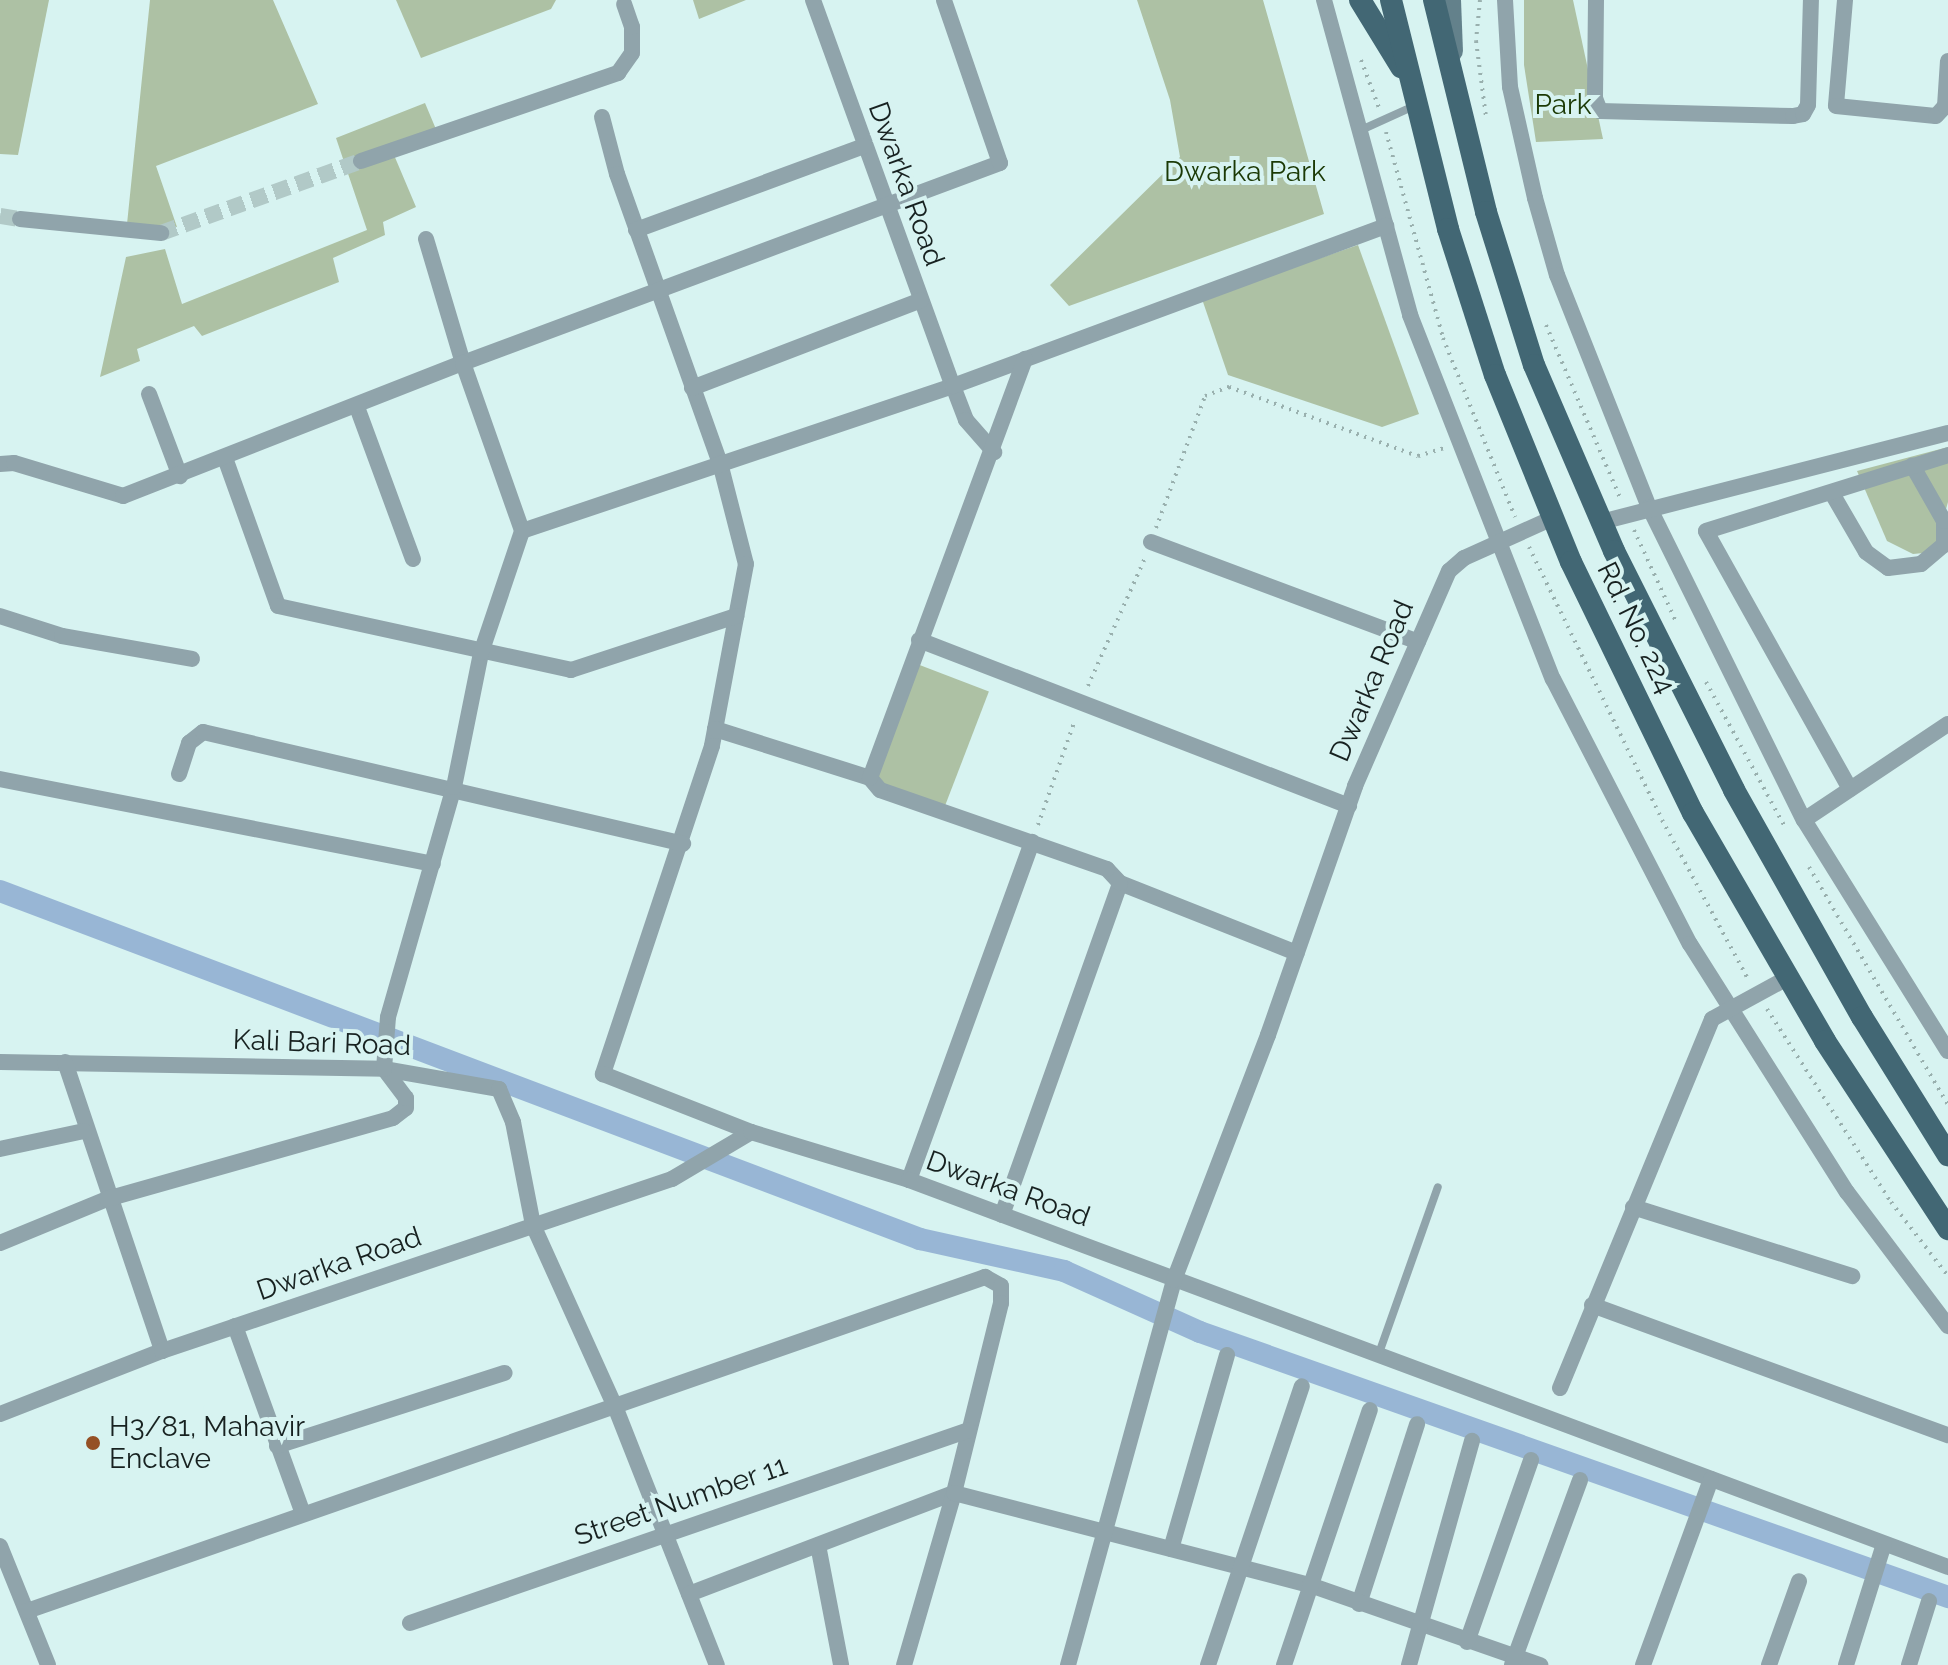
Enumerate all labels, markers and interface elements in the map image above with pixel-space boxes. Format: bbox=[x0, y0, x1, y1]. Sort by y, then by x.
park label: Park bbox=[1534, 88, 1592, 122]
street label: Dwarka Road bbox=[861, 98, 951, 270]
park label: Dwarka Park bbox=[1164, 155, 1326, 189]
street label: Rd. No. 224 bbox=[1590, 557, 1682, 699]
street label: Dwarka Road bbox=[1323, 595, 1421, 767]
street label: Kali Bari Road bbox=[232, 1023, 412, 1063]
street label: Dwarka Road bbox=[922, 1144, 1094, 1234]
street label: Dwarka Road bbox=[252, 1220, 426, 1308]
place label: H3/81, Mahavir Enclave bbox=[109, 1410, 305, 1476]
marker: H3/81, Mahavir Enclave bbox=[84, 1434, 102, 1452]
street label: Street Number 11 bbox=[570, 1449, 792, 1553]

